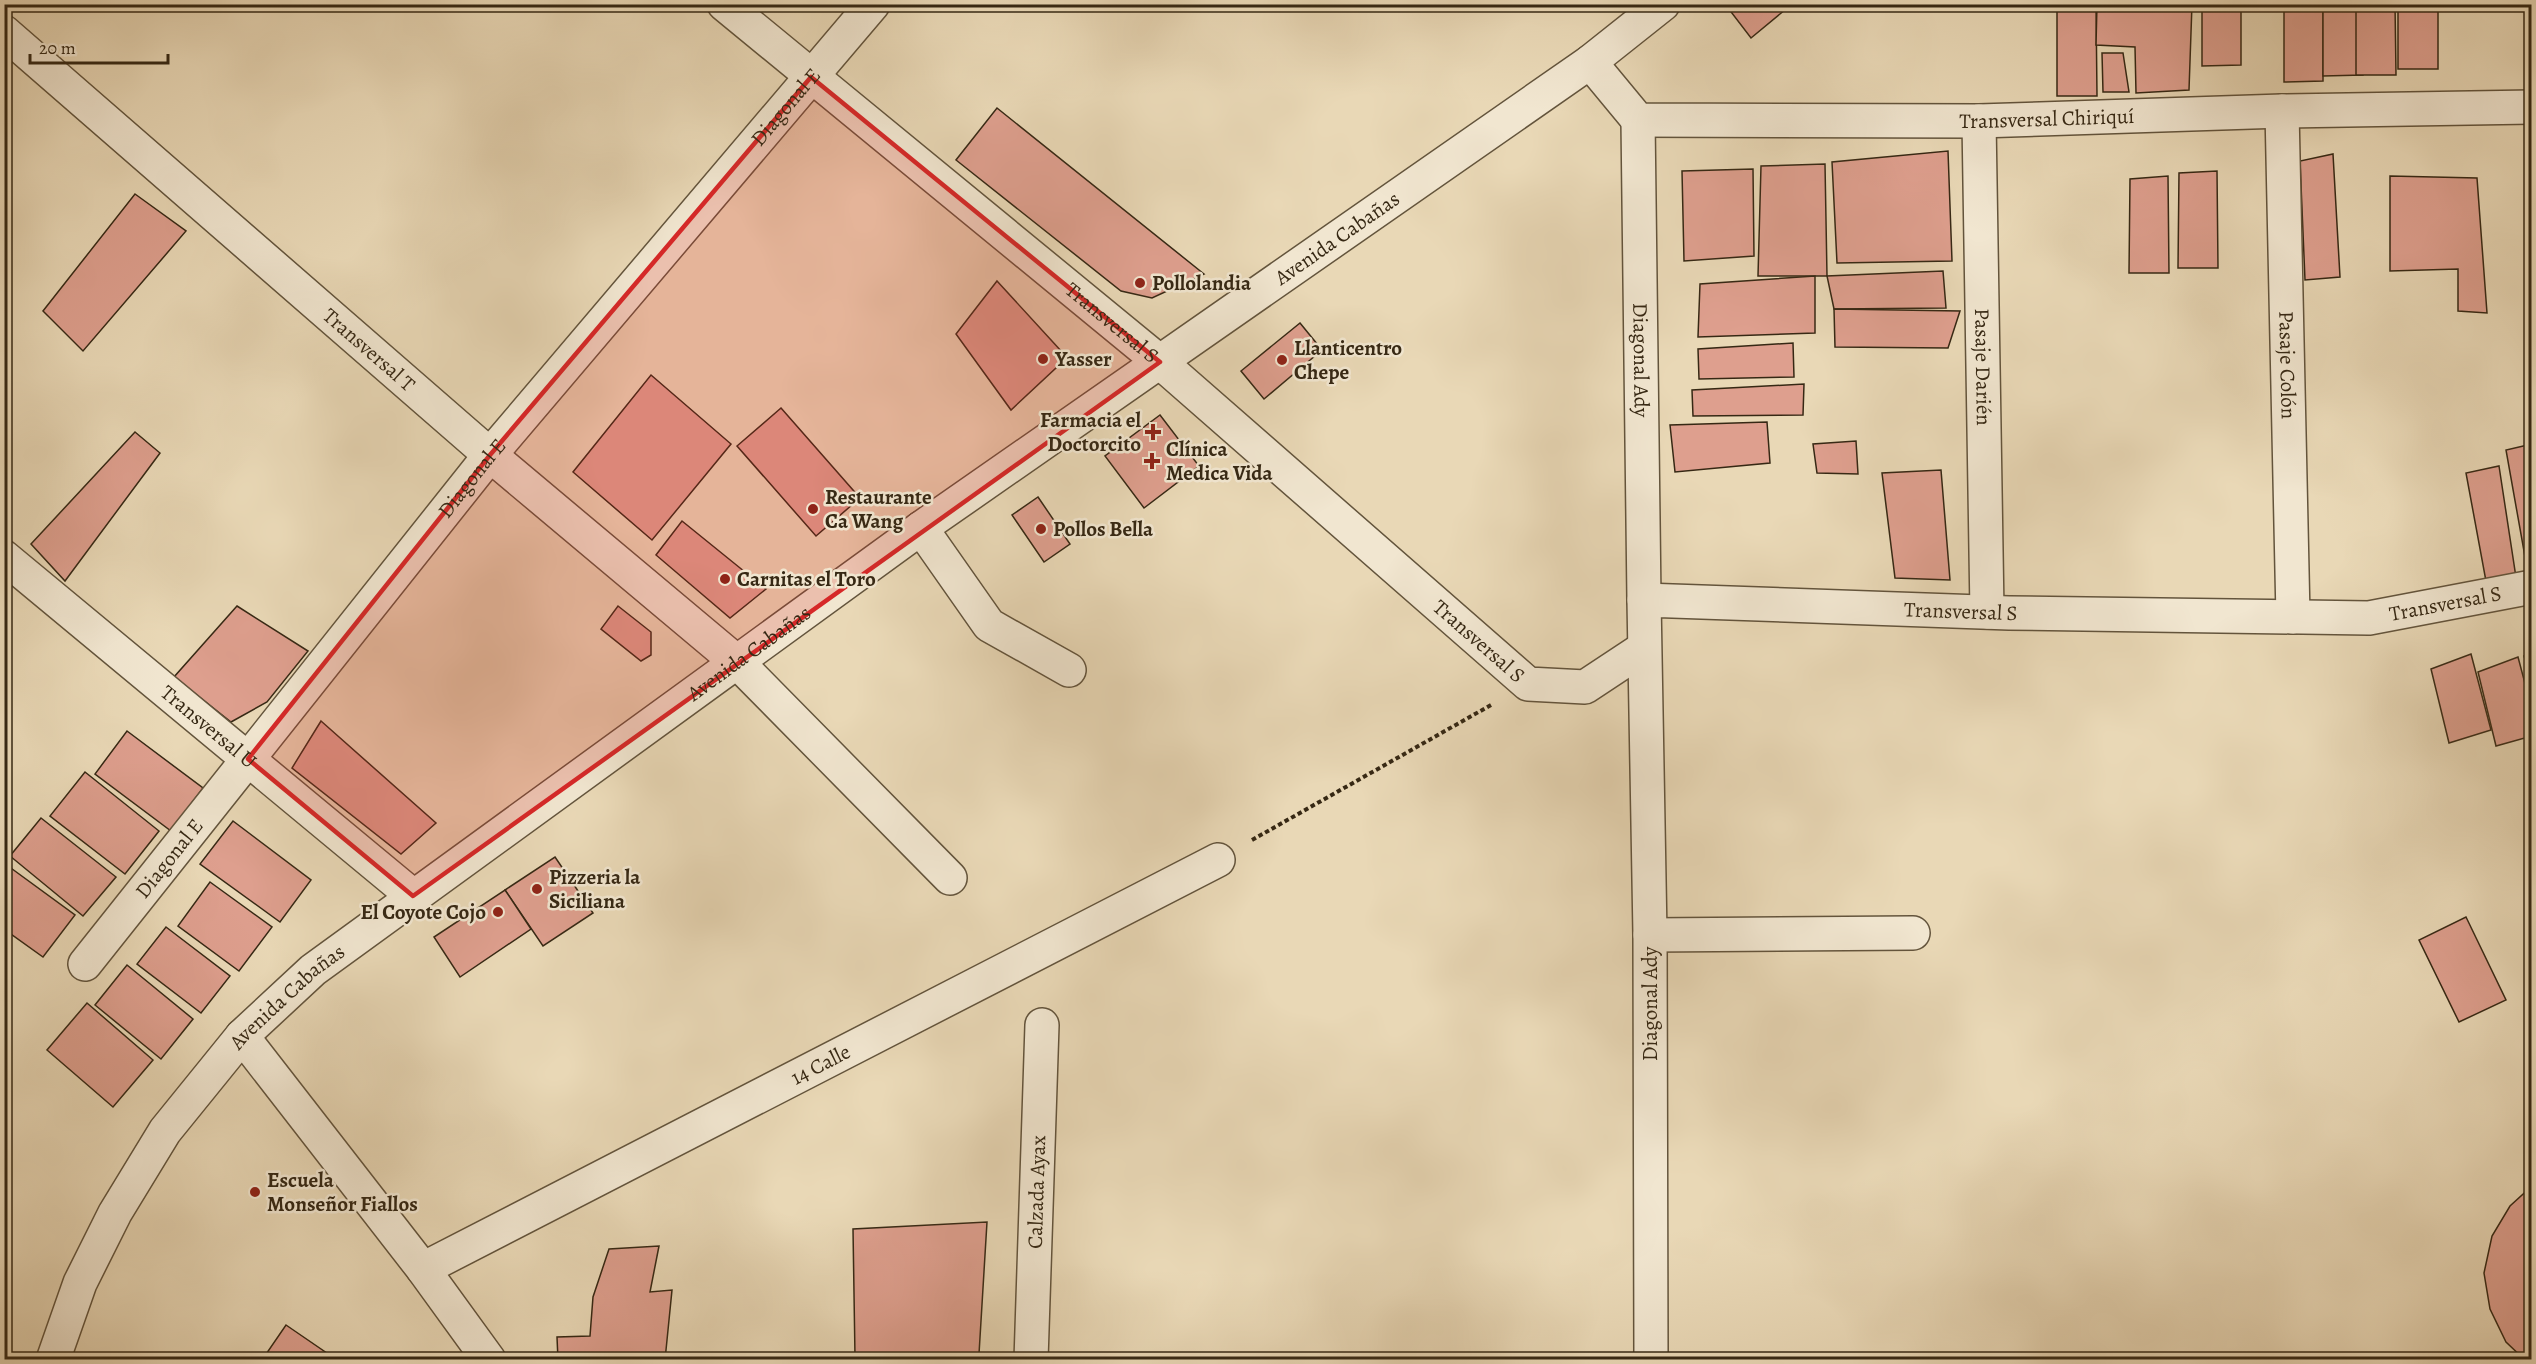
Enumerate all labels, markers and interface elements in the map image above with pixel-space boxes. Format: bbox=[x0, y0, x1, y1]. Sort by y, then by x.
scale bar bbox=[30, 27, 168, 65]
text: 20 m bbox=[39, 36, 76, 60]
street label: Diagonal E bbox=[744, 62, 827, 152]
street label: Transversal Chiriquí bbox=[1959, 102, 2135, 135]
street label: Avenida Cabañas bbox=[1268, 185, 1405, 292]
place label: Pollolandia bbox=[1152, 269, 1252, 297]
street label: Transversal S bbox=[1059, 276, 1165, 369]
marker: Pollolandia bbox=[1133, 276, 1147, 290]
street label: Transversal T bbox=[317, 302, 422, 398]
street label: Diagonal Ady bbox=[1626, 302, 1656, 418]
street label: Pasaje Darién bbox=[1968, 308, 1998, 426]
street label: Pasaje Colón bbox=[2272, 310, 2303, 419]
place label: Llanticentro Chepe bbox=[1294, 334, 1402, 386]
place label: Yasser bbox=[1054, 345, 1112, 373]
marker: Yasser bbox=[1036, 352, 1050, 366]
marker: Llanticentro Chepe bbox=[1275, 353, 1289, 367]
place label: Farmacia el Doctorcito bbox=[1040, 406, 1141, 458]
marker: Farmacia el Doctorcito bbox=[1146, 425, 1160, 439]
street label: Diagonal E bbox=[431, 432, 512, 524]
place label: Clínica Medica Vida bbox=[1166, 435, 1274, 487]
marker: Clínica Medica Vida bbox=[1143, 452, 1161, 470]
place label: Restaurante Ca Wang bbox=[825, 483, 932, 535]
marker: Restaurante Ca Wang bbox=[806, 502, 820, 516]
place label: Pollos Bella bbox=[1053, 515, 1154, 543]
marker: Pollos Bella bbox=[1034, 522, 1048, 536]
place label: Carnitas el Toro bbox=[737, 565, 876, 593]
marker: Carnitas el Toro bbox=[718, 572, 732, 586]
street label: Transversal S bbox=[2387, 579, 2504, 628]
street label: Transversal S bbox=[1427, 593, 1531, 689]
street label: Transversal S bbox=[1903, 595, 2018, 627]
street label: Avenida Cabañas bbox=[681, 599, 816, 708]
street label: Transversal U bbox=[155, 679, 263, 775]
street label: Diagonal E bbox=[129, 813, 209, 904]
place label: Pizzeria la Siciliana bbox=[549, 863, 641, 915]
marker: Pizzeria la Siciliana bbox=[530, 882, 544, 896]
place label: El Coyote Cojo bbox=[360, 898, 486, 926]
marker: El Coyote Cojo bbox=[491, 905, 505, 919]
street label: Avenida Cabañas bbox=[222, 937, 350, 1056]
street label: Diagonal Ady bbox=[1636, 946, 1664, 1061]
street label: 14 Calle bbox=[786, 1038, 855, 1091]
street label: Calzada Ayax bbox=[1021, 1135, 1052, 1249]
place label: Escuela Monseñor Fiallos bbox=[267, 1166, 418, 1218]
marker: Escuela Monseñor Fiallos bbox=[248, 1185, 262, 1199]

